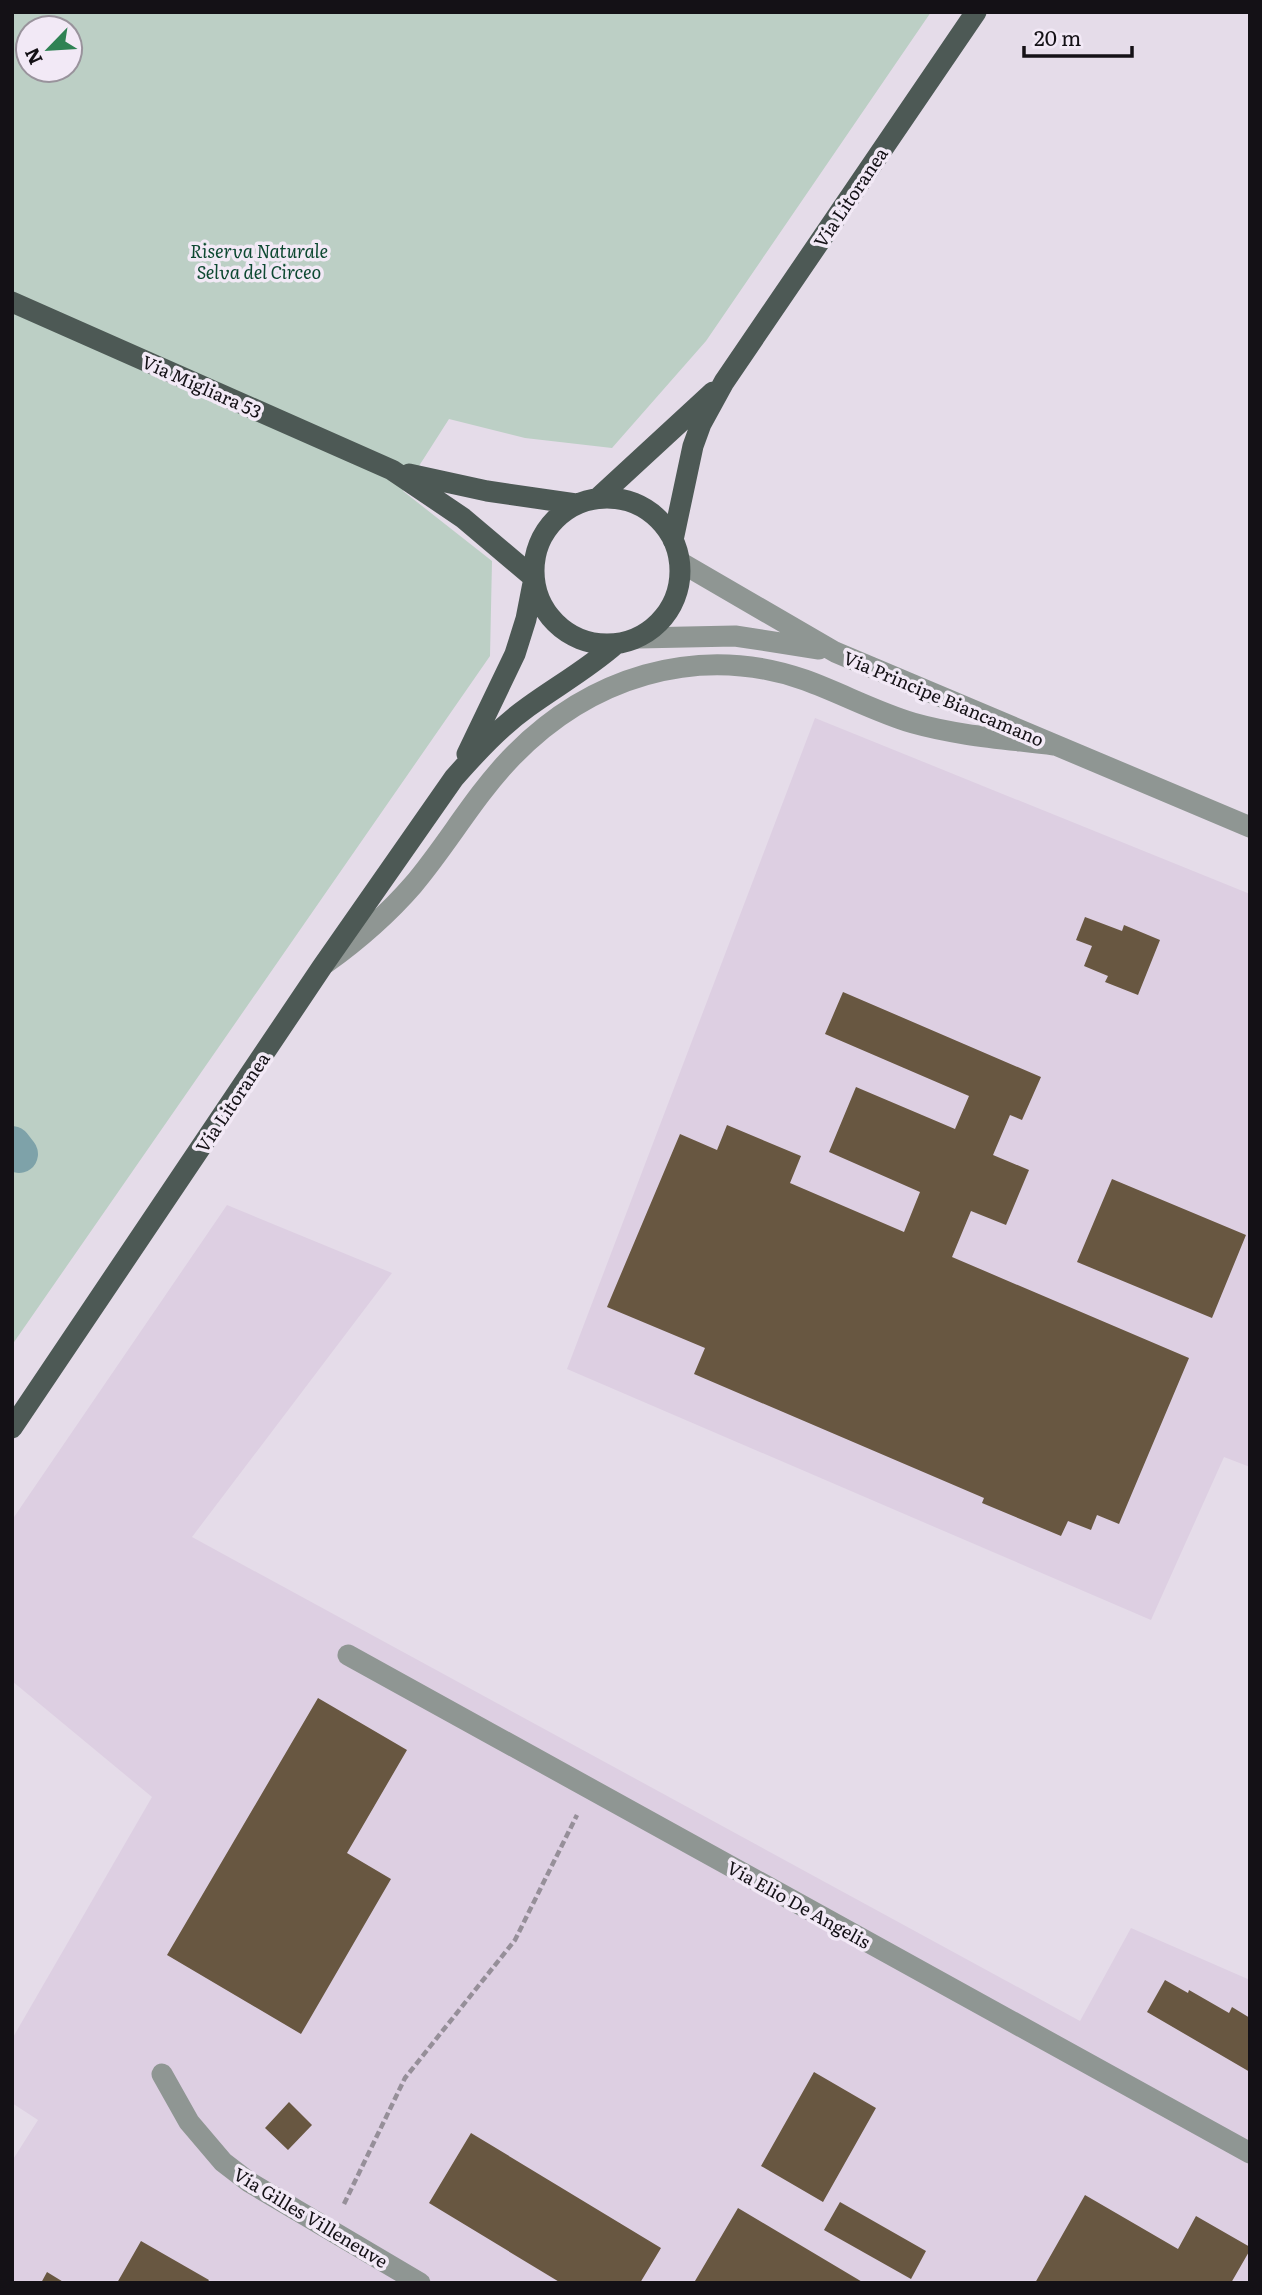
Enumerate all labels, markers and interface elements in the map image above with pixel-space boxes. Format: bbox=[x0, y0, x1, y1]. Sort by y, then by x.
north arrow bbox=[14, 14, 84, 84]
scale bar bbox=[1024, 14, 1132, 58]
text: 20 m bbox=[1034, 21, 1081, 52]
text: N bbox=[17, 43, 49, 70]
street label: Via Litoranea bbox=[806, 141, 894, 253]
park label: Riserva Naturale Selva del Circeo bbox=[190, 237, 328, 285]
street label: Via Migliara 53 bbox=[138, 348, 266, 424]
street label: Via Principe Biancamano bbox=[840, 643, 1048, 753]
street label: Via Litoranea bbox=[188, 1046, 276, 1158]
street label: Via Elio De Angelis bbox=[722, 1853, 876, 1955]
street label: Via Gilles Villeneuve bbox=[229, 2160, 393, 2274]

